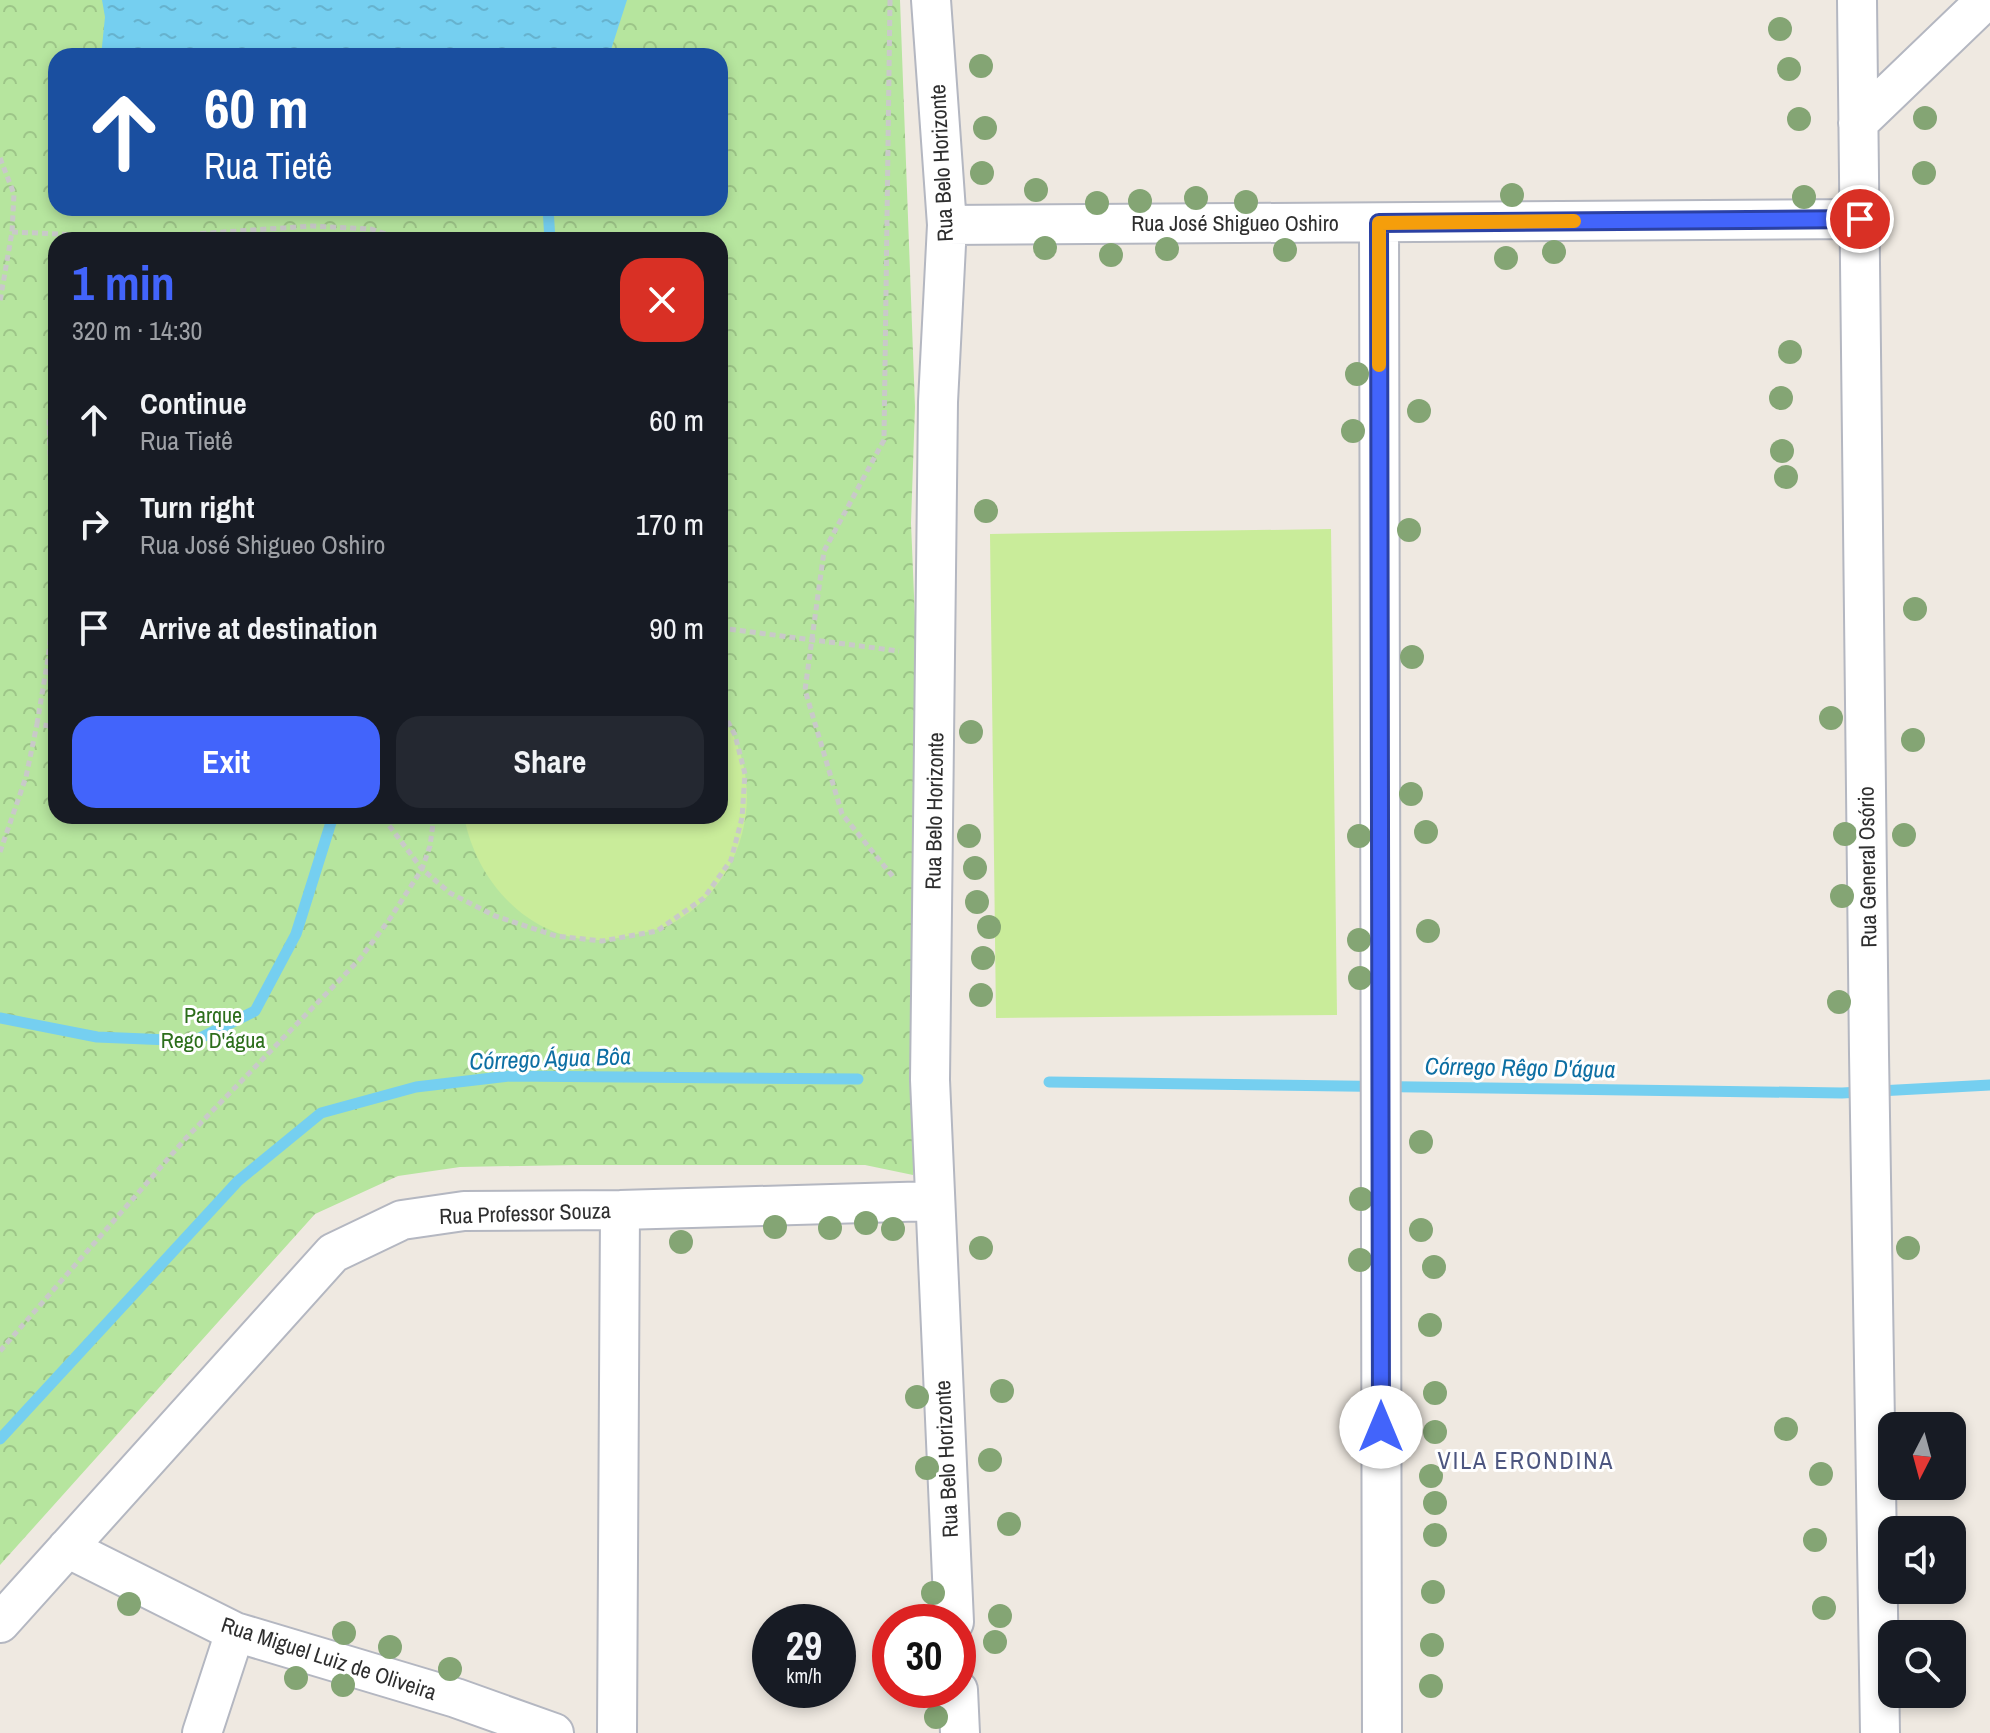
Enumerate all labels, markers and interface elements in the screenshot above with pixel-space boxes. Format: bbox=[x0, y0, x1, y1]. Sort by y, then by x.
text: 60 m bbox=[204, 70, 309, 145]
icon: ahead bbox=[72, 80, 176, 184]
street label: Rua Belo Horizonte bbox=[922, 84, 960, 242]
text: Rua Tietê bbox=[204, 142, 332, 190]
pin bbox=[1826, 185, 1894, 253]
icon: arrive bbox=[1838, 197, 1882, 241]
street label: Rua José Shigueo Oshiro bbox=[1131, 208, 1339, 238]
text: 1 min bbox=[72, 250, 175, 315]
button: close bbox=[620, 258, 704, 342]
text: 320 m · 14:30 bbox=[72, 313, 202, 348]
text: Continue bbox=[140, 383, 247, 423]
icon: ahead bbox=[72, 398, 116, 442]
text: 60 m bbox=[649, 400, 704, 440]
text: Rua Tietê bbox=[140, 423, 233, 458]
text: Turn right bbox=[140, 487, 254, 527]
icon: right bbox=[72, 502, 116, 546]
text: 170 m bbox=[636, 504, 704, 544]
text: Rua José Shigueo Oshiro bbox=[140, 527, 385, 562]
icon: arrive bbox=[72, 606, 116, 650]
text: Arrive at destination bbox=[140, 608, 378, 648]
text: 90 m bbox=[649, 608, 704, 648]
button: Exit bbox=[72, 716, 380, 808]
button: Share bbox=[396, 716, 704, 808]
street label: Rua Belo Horizonte bbox=[918, 732, 950, 890]
street label: Rua General Osório bbox=[1851, 786, 1883, 948]
park label: Parque Rego D'água bbox=[161, 1000, 265, 1055]
water label: Córrego Água Bôa bbox=[469, 1039, 631, 1077]
water label: Córrego Rêgo D'água bbox=[1424, 1049, 1616, 1085]
street label: Rua Professor Souza bbox=[439, 1195, 611, 1231]
street label: Rua Belo Horizonte bbox=[927, 1380, 965, 1538]
position arrow bbox=[1339, 1385, 1423, 1469]
north arrow bbox=[1878, 1412, 1966, 1500]
map controls bbox=[1878, 1412, 1966, 1708]
district label: VILA ERONDINA bbox=[1438, 1444, 1614, 1476]
button: sound bbox=[1878, 1516, 1966, 1604]
speed limit sign: 30 bbox=[872, 1604, 976, 1708]
street label: Rua Miguel Luiz de Oliveira bbox=[218, 1609, 440, 1707]
text: 29 bbox=[786, 1619, 822, 1672]
button: search bbox=[1878, 1620, 1966, 1708]
text: km/h bbox=[786, 1662, 822, 1689]

